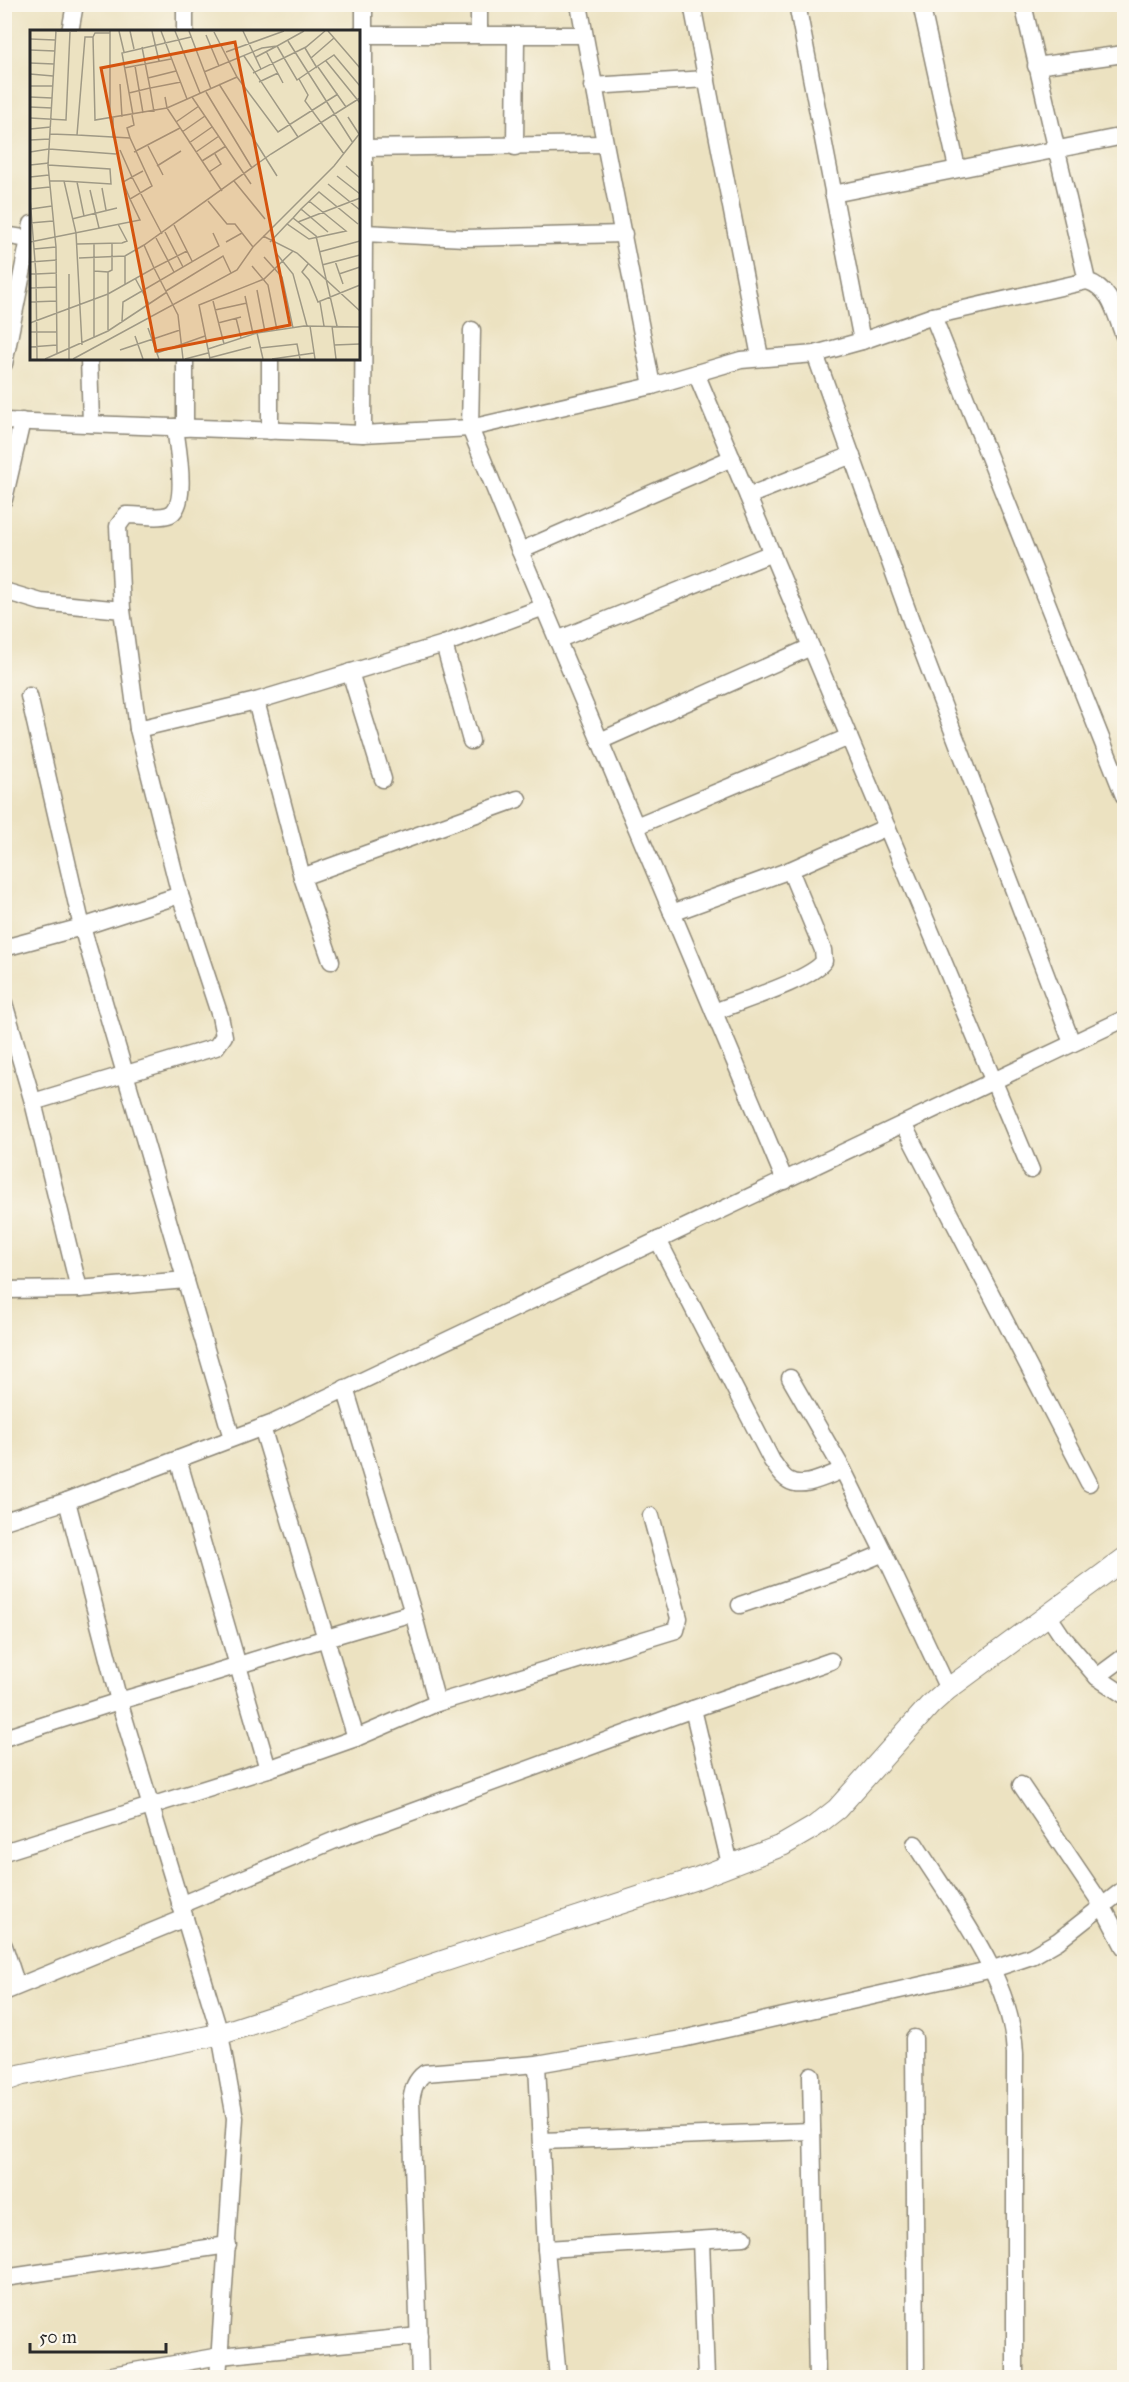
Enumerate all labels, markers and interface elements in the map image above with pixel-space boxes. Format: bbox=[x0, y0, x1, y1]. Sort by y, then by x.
inset map bbox=[30, 30, 360, 360]
scale bar bbox=[30, 2316, 166, 2354]
text: 50 m bbox=[39, 2326, 77, 2348]

